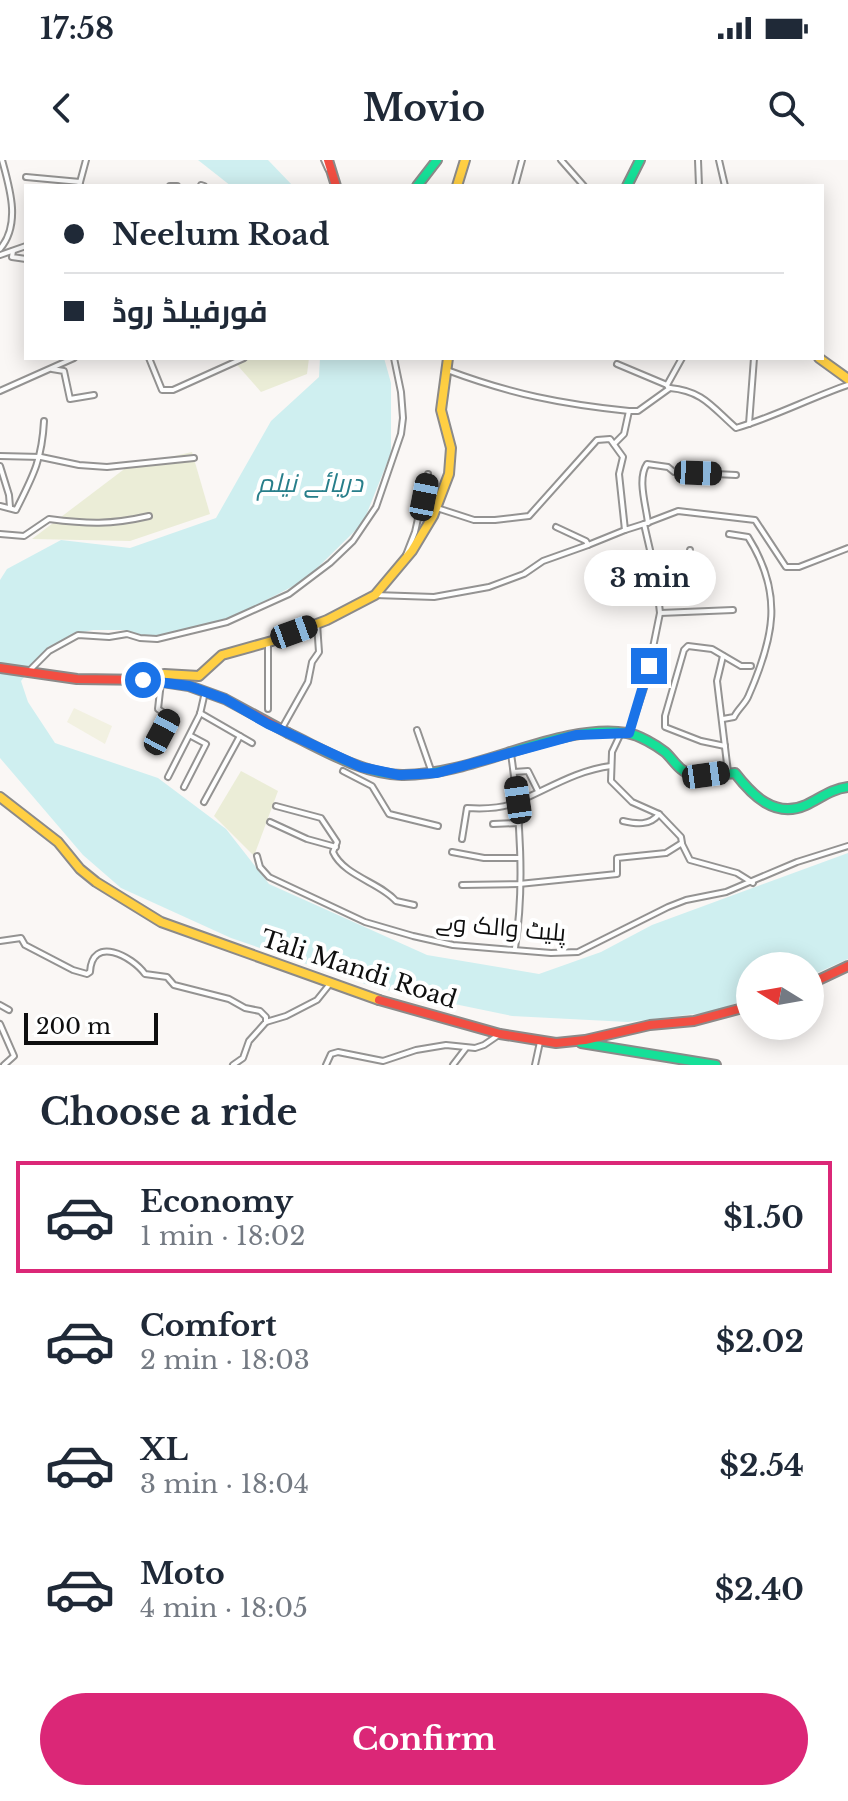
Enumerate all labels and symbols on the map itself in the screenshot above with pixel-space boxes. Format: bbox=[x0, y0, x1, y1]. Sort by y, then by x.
car bbox=[674, 460, 722, 486]
water label: دریائے نیلم bbox=[256, 467, 365, 501]
car bbox=[408, 471, 440, 523]
callout: 3 min bbox=[583, 550, 715, 606]
car bbox=[267, 613, 321, 651]
route end bbox=[631, 648, 667, 684]
route start bbox=[125, 662, 161, 698]
car bbox=[140, 705, 184, 759]
car bbox=[681, 760, 731, 790]
car bbox=[503, 775, 533, 825]
street label: پلیٹ والک وے bbox=[435, 907, 568, 949]
street label: Tali Mandi Road bbox=[257, 924, 461, 1014]
north arrow bbox=[736, 952, 824, 1040]
scale bar bbox=[24, 1009, 158, 1045]

